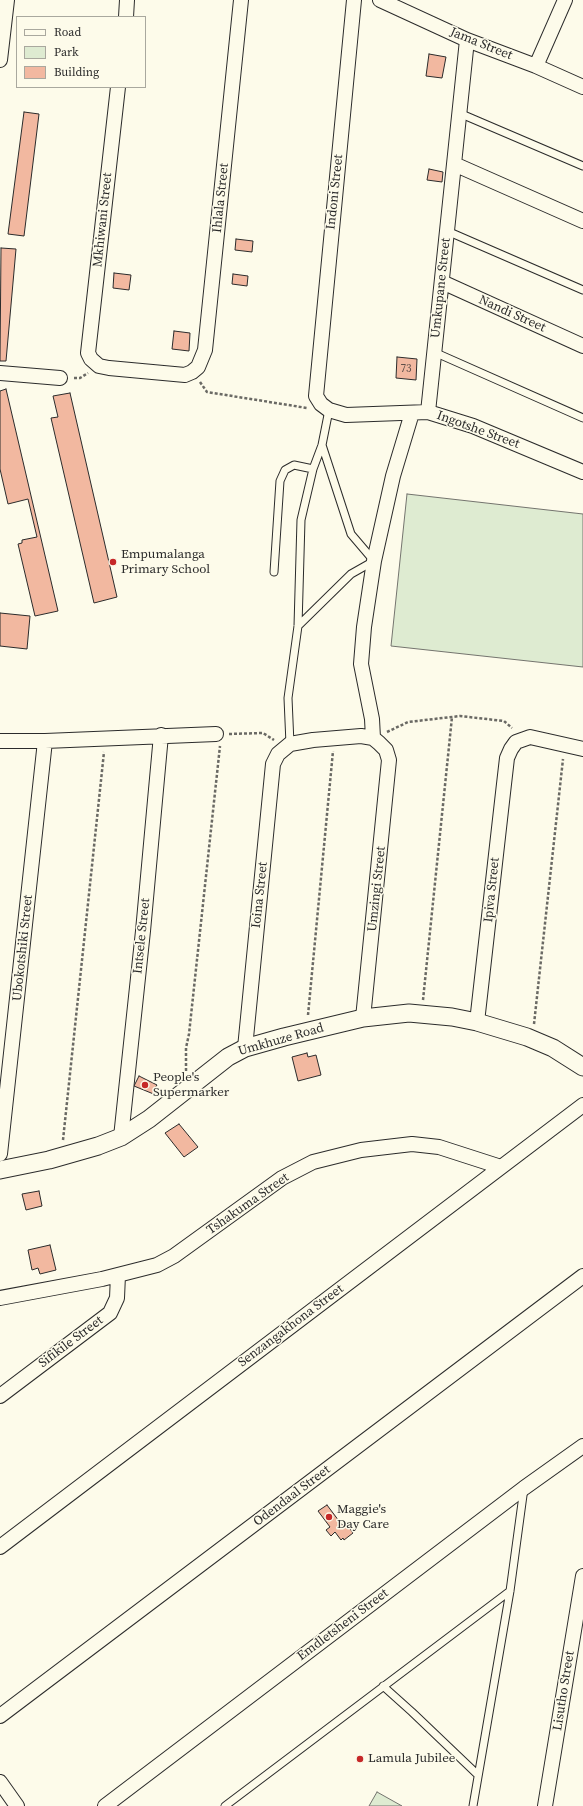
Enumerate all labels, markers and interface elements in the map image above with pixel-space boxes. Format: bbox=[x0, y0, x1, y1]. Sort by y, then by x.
legend bbox=[16, 16, 146, 88]
text: Road bbox=[54, 24, 81, 40]
street label: Jama Street bbox=[447, 24, 515, 64]
text: Park bbox=[54, 44, 79, 60]
text: Building bbox=[54, 64, 99, 80]
street label: Indoni Street bbox=[323, 154, 347, 230]
street label: Ihlala Street bbox=[210, 162, 232, 234]
street label: Mkhiwani Street bbox=[90, 172, 116, 268]
street label: Umkupane Street bbox=[428, 237, 454, 339]
street label: Nandi Street bbox=[476, 292, 548, 336]
house number: 73 bbox=[401, 362, 411, 376]
street label: Ingotshe Street bbox=[434, 408, 522, 452]
place label: Empumalanga Primary School bbox=[121, 547, 210, 578]
marker: Empumalanga Primary School bbox=[108, 557, 118, 567]
street label: Umzingi Street bbox=[365, 846, 389, 932]
street label: Ipiva Street bbox=[481, 857, 503, 923]
street label: Ioina Street bbox=[249, 861, 271, 929]
street label: Ubokotshiki Street bbox=[10, 894, 36, 1002]
street label: Intsele Street bbox=[130, 897, 154, 975]
street label: Umkhuze Road bbox=[236, 1020, 326, 1060]
place label: People's Supermarker bbox=[153, 1070, 229, 1101]
marker: People's Supermarker bbox=[140, 1080, 150, 1090]
street label: Tshakuma Street bbox=[204, 1170, 292, 1238]
street label: Senzangakhona Street bbox=[235, 1281, 347, 1371]
street label: Sifikile Street bbox=[36, 1313, 106, 1371]
street label: Odendaal Street bbox=[251, 1462, 333, 1530]
place label: Maggie's Day Care bbox=[337, 1502, 389, 1533]
marker: Maggie's Day Care bbox=[324, 1512, 334, 1522]
street label: Emdletsheni Street bbox=[294, 1586, 392, 1664]
street label: Lisutho Street bbox=[550, 1650, 578, 1732]
place label: Lamula Jubilee bbox=[368, 1751, 455, 1767]
marker: Lamula Jubilee bbox=[355, 1754, 365, 1764]

